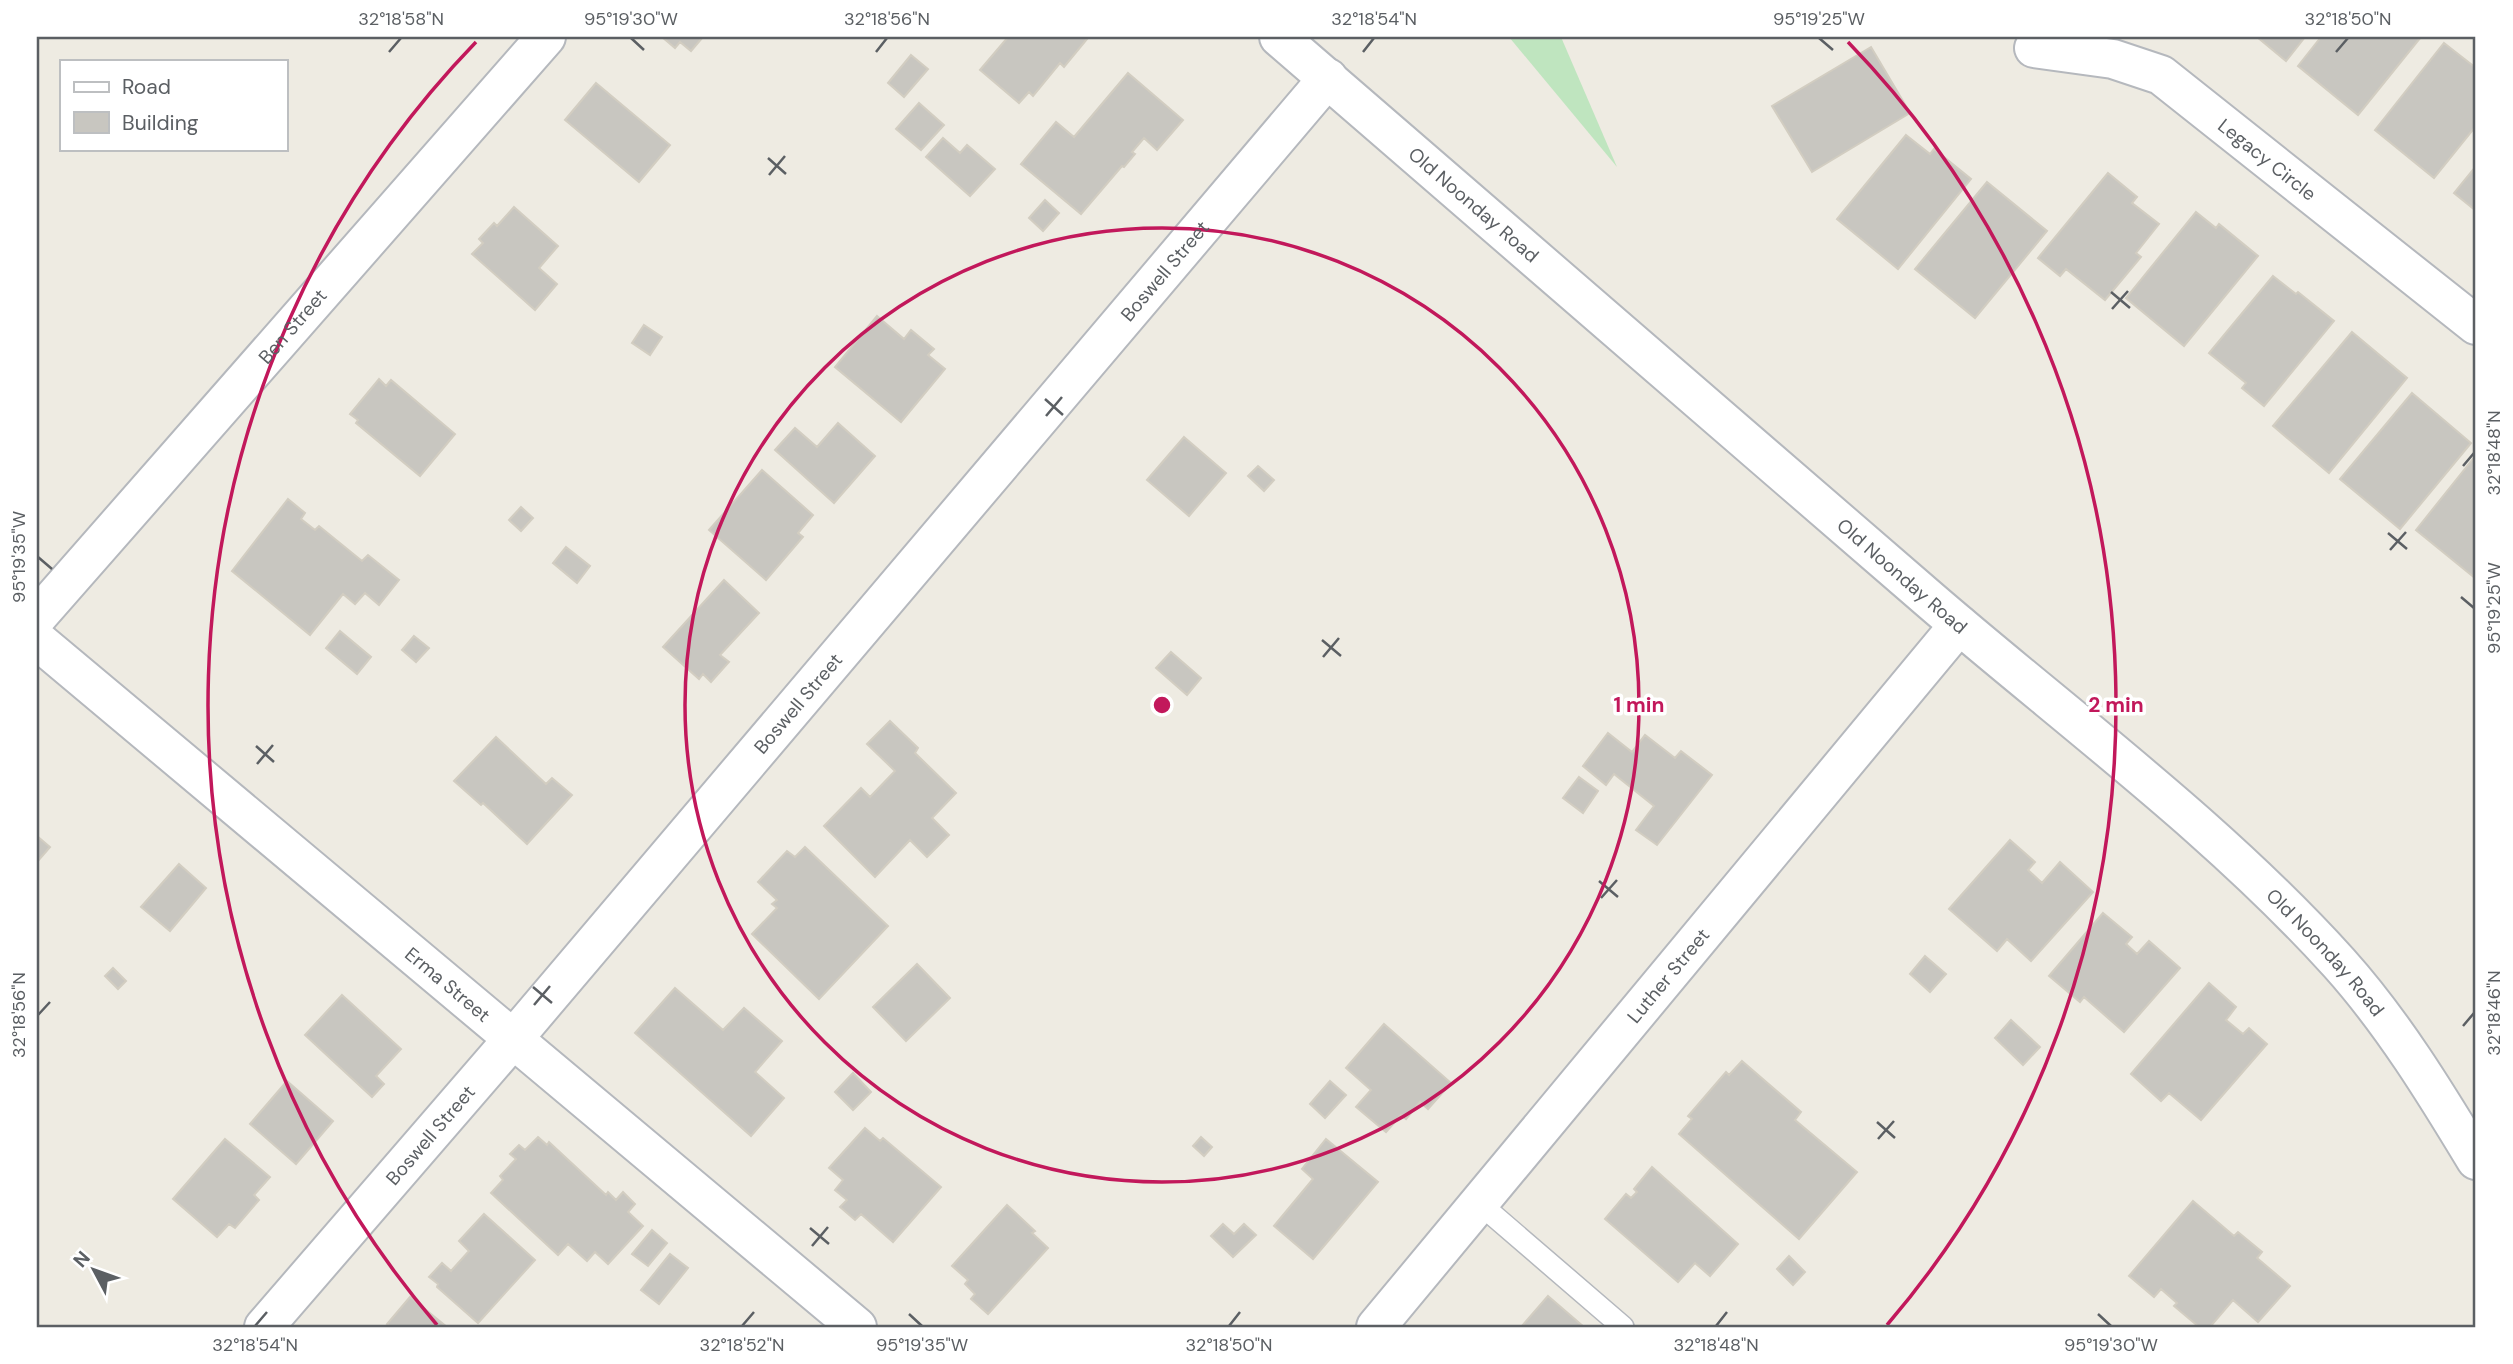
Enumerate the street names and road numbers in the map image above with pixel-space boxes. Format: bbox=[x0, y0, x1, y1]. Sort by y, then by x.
street label: Legacy Circle bbox=[2213, 113, 2321, 206]
street label: Old Noonday Road bbox=[1404, 141, 1544, 268]
street label: Boswell Street bbox=[1115, 215, 1214, 326]
street label: Ben Street bbox=[252, 283, 332, 369]
street label: Old Noonday Road bbox=[1832, 513, 1973, 639]
street label: Boswell Street bbox=[748, 648, 848, 759]
street label: Old Noonday Road bbox=[2261, 883, 2390, 1021]
street label: Luther Street bbox=[1621, 923, 1715, 1028]
street label: Erma Street bbox=[400, 941, 496, 1027]
street label: Boswell Street bbox=[380, 1080, 480, 1190]

